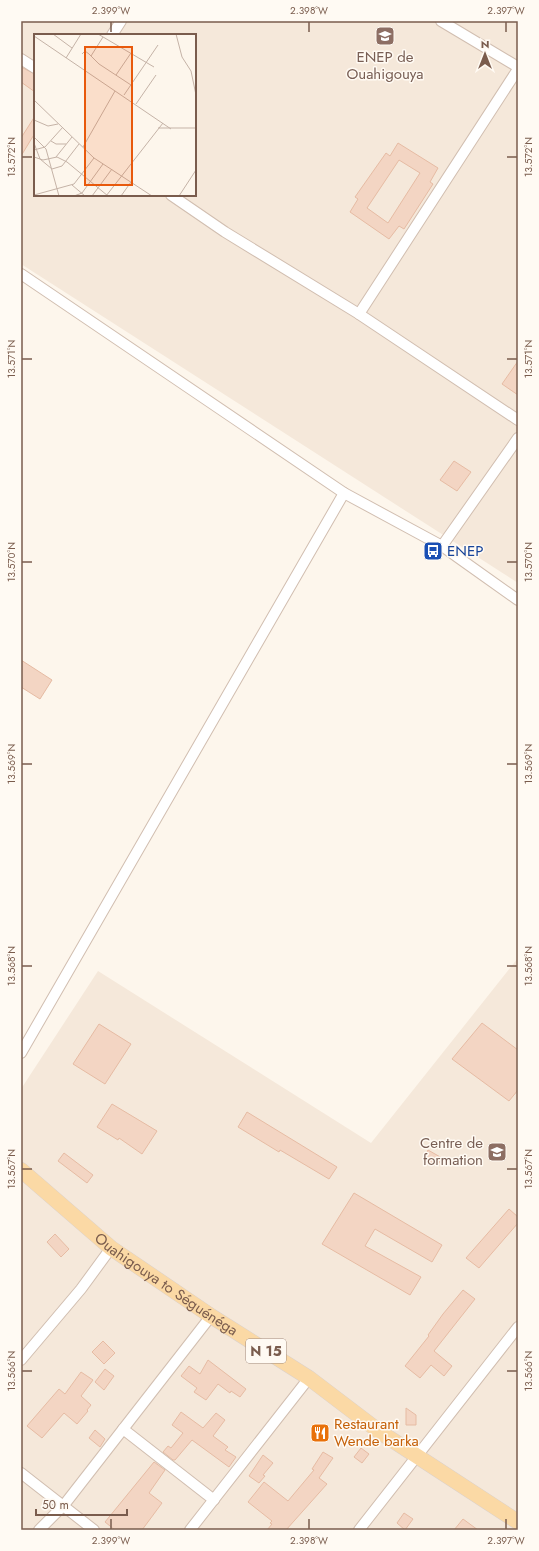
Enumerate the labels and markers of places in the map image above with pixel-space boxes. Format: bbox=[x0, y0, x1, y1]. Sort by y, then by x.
school or university icon: ENEP de Ouahigouya bbox=[374, 25, 396, 47]
place label: ENEP de Ouahigouya bbox=[346, 46, 424, 85]
bus stop icon: ENEP bbox=[422, 540, 444, 562]
place label: ENEP bbox=[447, 540, 483, 562]
place label: Centre de formation bbox=[420, 1132, 483, 1171]
school or university icon: Centre de formation bbox=[486, 1141, 508, 1163]
place label: Restaurant Wende barka bbox=[334, 1413, 419, 1452]
restaurant icon: Restaurant Wende barka bbox=[309, 1422, 331, 1444]

